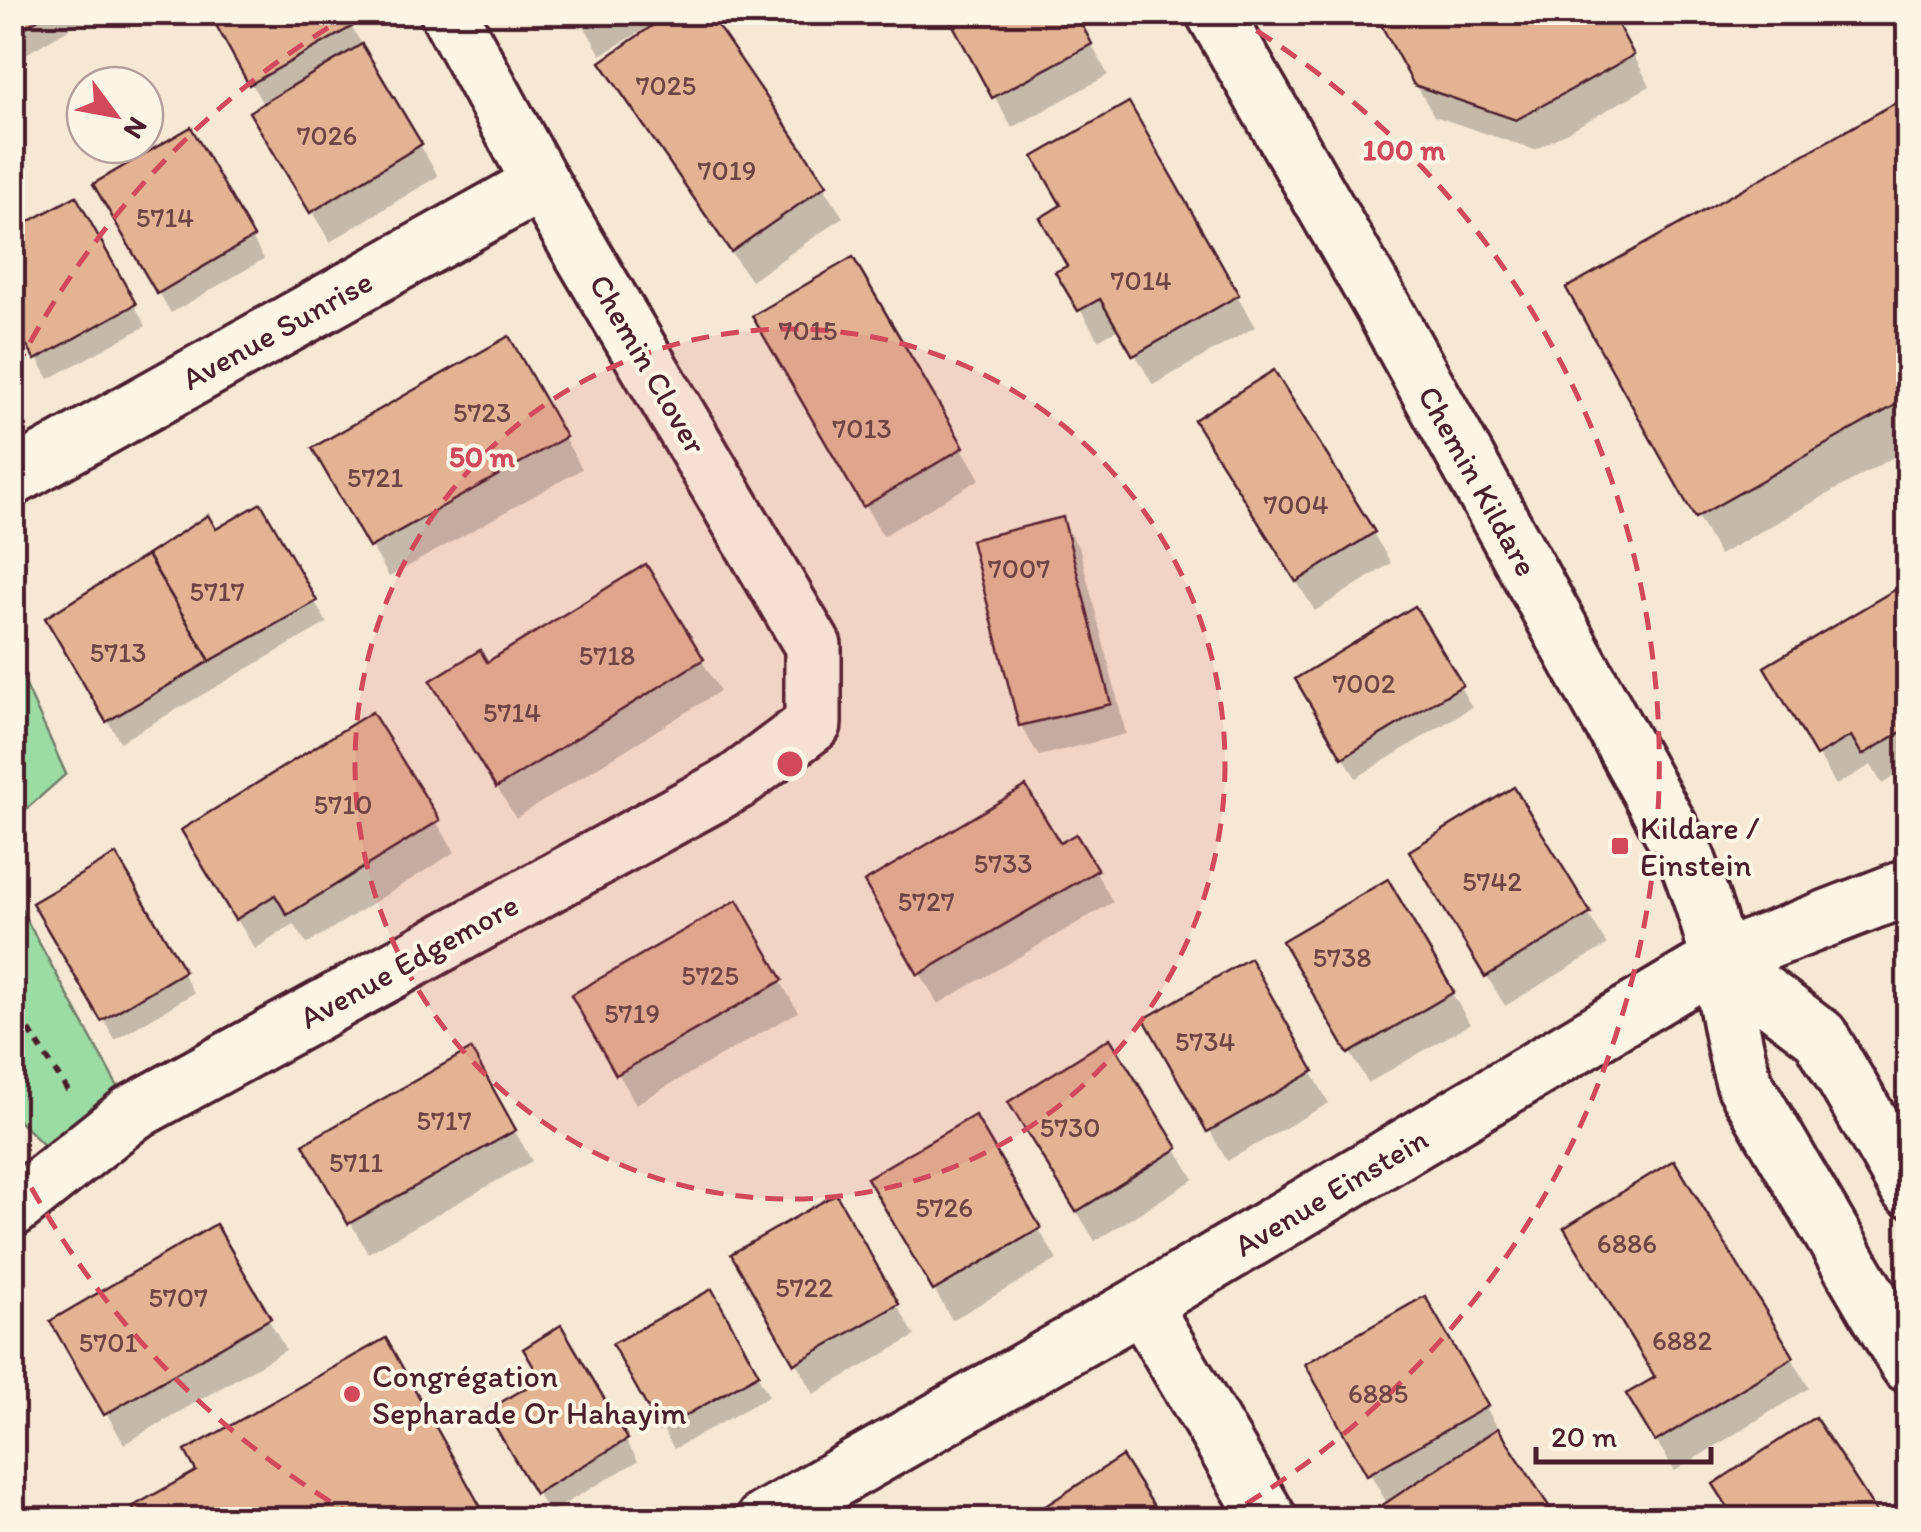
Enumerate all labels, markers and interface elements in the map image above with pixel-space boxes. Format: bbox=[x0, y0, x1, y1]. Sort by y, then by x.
north arrow bbox=[65, 65, 165, 165]
house number: 7025 bbox=[636, 68, 696, 102]
text: N bbox=[117, 111, 156, 145]
house number: 7026 bbox=[297, 118, 357, 152]
text: 100 m bbox=[1363, 131, 1446, 168]
house number: 7019 bbox=[698, 153, 756, 187]
house number: 5714 bbox=[136, 200, 194, 234]
street label: Avenue Sunrise bbox=[175, 262, 379, 398]
house number: 7014 bbox=[1111, 263, 1172, 297]
street label: Chemin Clover bbox=[581, 267, 715, 461]
house number: 7015 bbox=[779, 313, 837, 347]
street label: Chemin Kildare bbox=[1410, 379, 1546, 583]
house number: 5723 bbox=[453, 395, 511, 429]
house number: 7013 bbox=[832, 411, 892, 445]
text: 50 m bbox=[449, 438, 516, 475]
house number: 5721 bbox=[347, 460, 403, 494]
house number: 7004 bbox=[1263, 487, 1329, 521]
house number: 7007 bbox=[988, 551, 1050, 585]
house number: 5717 bbox=[189, 574, 245, 608]
house number: 5713 bbox=[90, 635, 146, 669]
house number: 5718 bbox=[579, 638, 635, 672]
house number: 7002 bbox=[1332, 666, 1396, 700]
house number: 5714 bbox=[483, 695, 541, 729]
centre of rings bbox=[772, 746, 808, 782]
house number: 5710 bbox=[314, 787, 372, 821]
place label: Kildare / Einstein bbox=[1640, 809, 1760, 884]
marker: Kildare / Einstein bbox=[1609, 835, 1631, 857]
house number: 5733 bbox=[973, 846, 1033, 880]
house number: 5742 bbox=[1462, 864, 1522, 898]
house number: 5727 bbox=[897, 884, 955, 918]
street label: Avenue Edgemore bbox=[293, 885, 525, 1037]
house number: 5738 bbox=[1312, 940, 1372, 974]
house number: 5725 bbox=[681, 958, 739, 992]
house number: 5719 bbox=[604, 996, 660, 1030]
house number: 5734 bbox=[1175, 1024, 1236, 1058]
house number: 5717 bbox=[416, 1103, 472, 1137]
house number: 5730 bbox=[1039, 1110, 1101, 1144]
street label: Avenue Einstein bbox=[1227, 1119, 1435, 1265]
house number: 5711 bbox=[329, 1145, 383, 1179]
house number: 5726 bbox=[915, 1190, 973, 1224]
house number: 6886 bbox=[1597, 1226, 1657, 1260]
house number: 5722 bbox=[775, 1270, 833, 1304]
house number: 5707 bbox=[148, 1280, 208, 1314]
house number: 6882 bbox=[1652, 1323, 1712, 1357]
house number: 5701 bbox=[79, 1325, 137, 1359]
place label: Congrégation Sepharade Or Hahayim bbox=[372, 1357, 687, 1432]
house number: 6885 bbox=[1348, 1376, 1408, 1410]
marker: Congrégation Sepharade Or Hahayim bbox=[341, 1383, 363, 1405]
scale bar bbox=[1536, 1402, 1711, 1464]
text: 20 m bbox=[1551, 1418, 1617, 1455]

